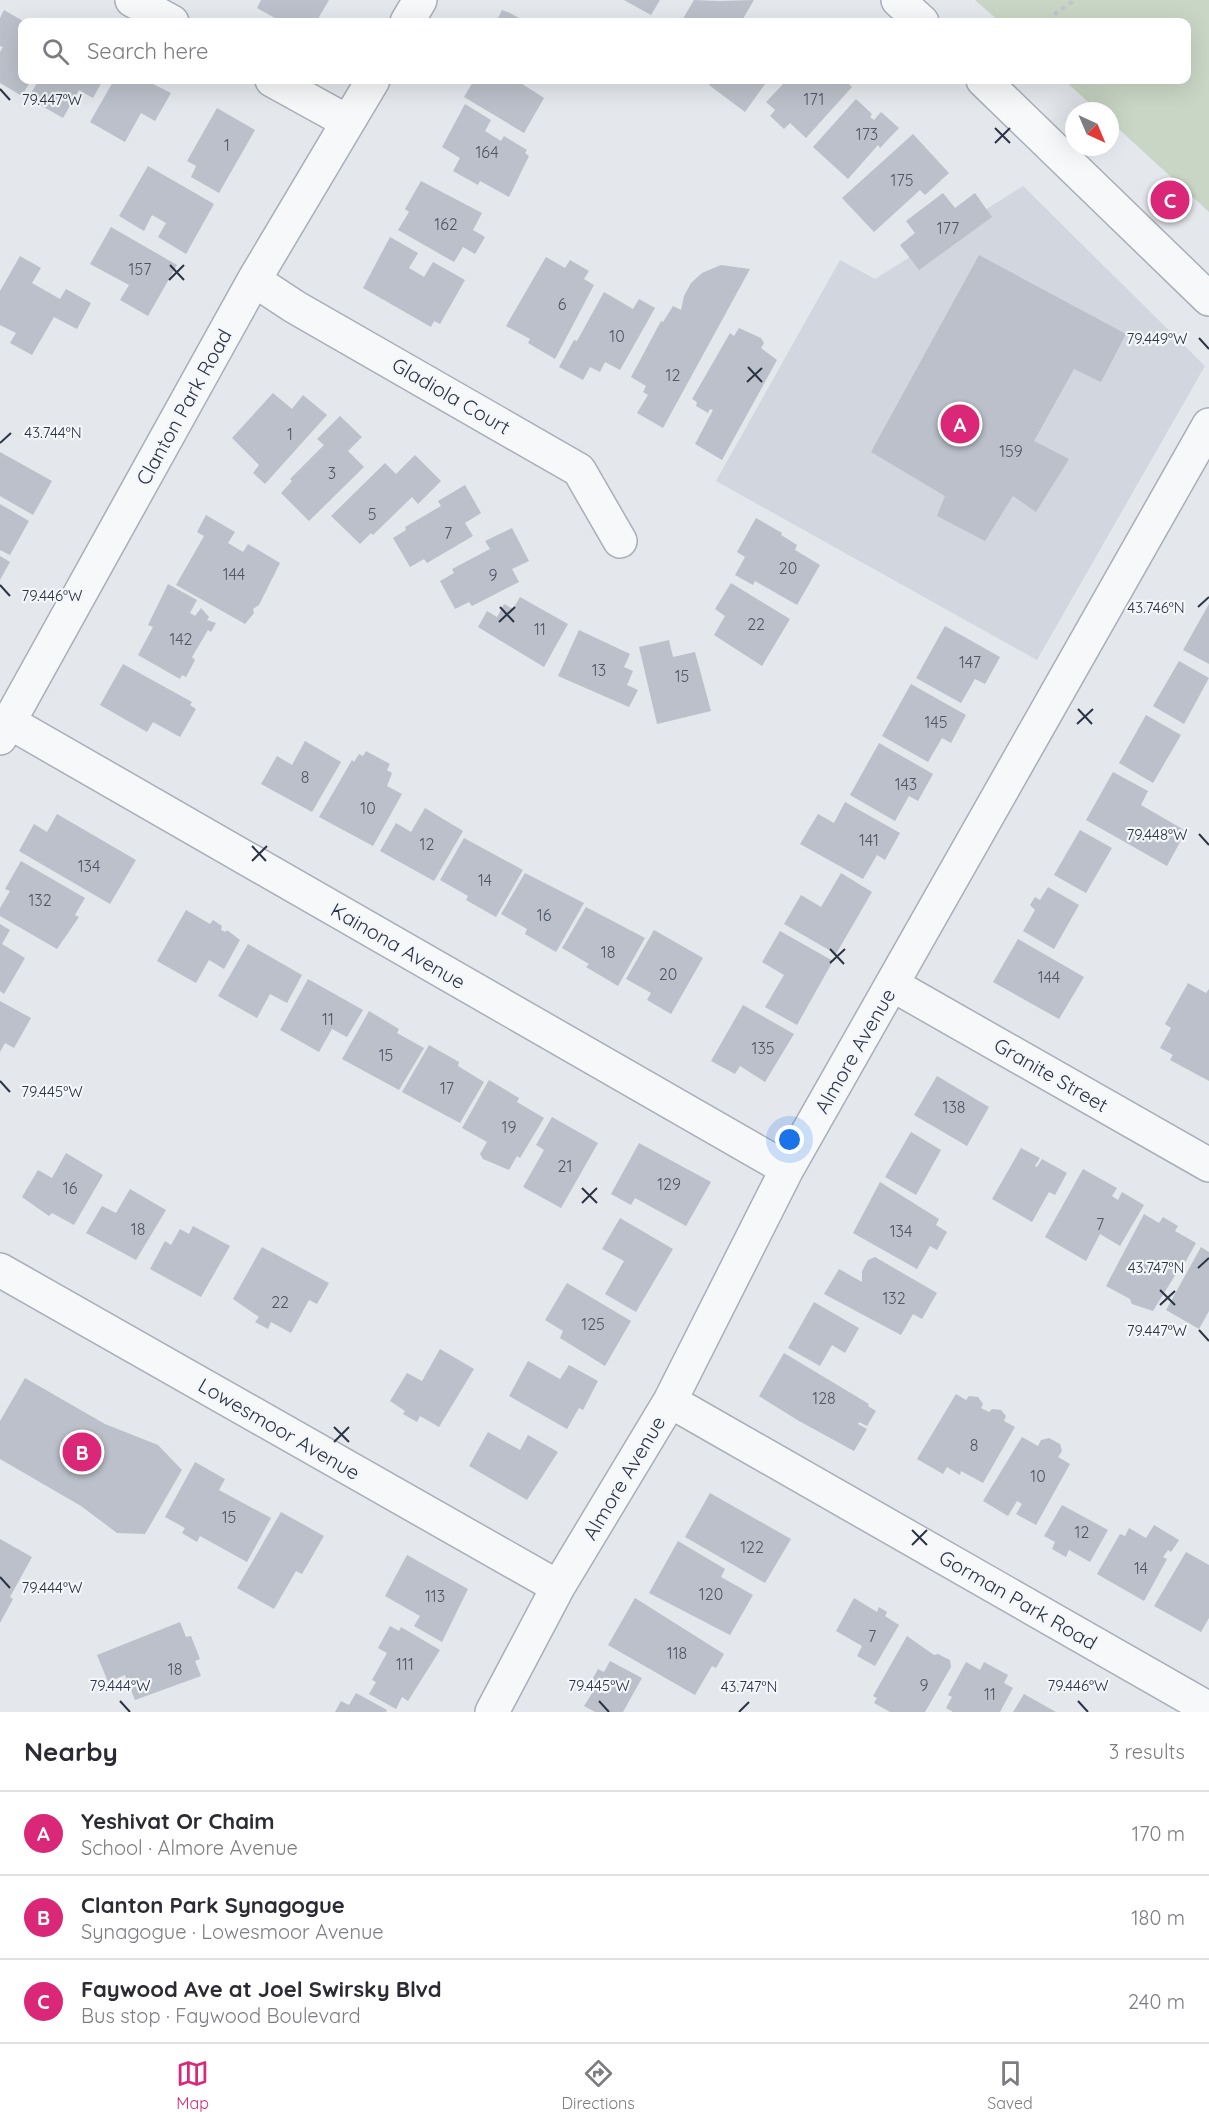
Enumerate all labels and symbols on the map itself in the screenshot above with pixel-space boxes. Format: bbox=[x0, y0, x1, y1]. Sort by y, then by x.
house number: 171 bbox=[804, 89, 824, 109]
text: 79.447°W bbox=[22, 90, 83, 109]
north arrow bbox=[1065, 102, 1119, 156]
house number: 173 bbox=[856, 124, 878, 144]
house number: 1 bbox=[224, 135, 230, 155]
house number: 164 bbox=[475, 142, 499, 162]
house number: 175 bbox=[891, 170, 913, 190]
pin: C bbox=[1150, 178, 1190, 222]
house number: 162 bbox=[434, 214, 458, 234]
house number: 177 bbox=[937, 218, 959, 238]
house number: 157 bbox=[129, 259, 151, 279]
house number: 6 bbox=[558, 294, 567, 314]
street label: Clanton Park Road bbox=[130, 324, 237, 489]
house number: 10 bbox=[609, 326, 625, 346]
text: 79.449°W bbox=[1126, 329, 1188, 348]
street label: Gladiola Court bbox=[388, 352, 515, 440]
house number: 12 bbox=[666, 365, 681, 385]
pin: A bbox=[940, 402, 980, 446]
text: 43.744°N bbox=[24, 423, 82, 442]
house number: 1 bbox=[287, 424, 293, 444]
house number: 159 bbox=[999, 441, 1023, 461]
house number: 3 bbox=[328, 463, 336, 483]
house number: 5 bbox=[368, 504, 376, 524]
house number: 7 bbox=[444, 523, 452, 543]
house number: 20 bbox=[779, 558, 797, 578]
house number: 144 bbox=[223, 564, 245, 584]
house number: 9 bbox=[489, 565, 498, 585]
text: 79.446°W bbox=[21, 586, 83, 605]
text: 43.746°N bbox=[1127, 598, 1185, 617]
house number: 22 bbox=[747, 614, 765, 634]
house number: 11 bbox=[534, 619, 546, 639]
house number: 142 bbox=[170, 629, 193, 649]
house number: 147 bbox=[959, 652, 981, 672]
house number: 13 bbox=[592, 660, 606, 680]
house number: 15 bbox=[675, 666, 689, 686]
house number: 145 bbox=[925, 712, 947, 732]
house number: 8 bbox=[301, 767, 309, 787]
house number: 143 bbox=[895, 774, 917, 794]
house number: 10 bbox=[360, 798, 376, 818]
text: 79.448°W bbox=[1126, 825, 1188, 844]
house number: 141 bbox=[859, 830, 879, 850]
house number: 12 bbox=[420, 834, 435, 854]
house number: 134 bbox=[78, 856, 100, 876]
house number: 14 bbox=[478, 870, 492, 890]
house number: 132 bbox=[28, 890, 52, 910]
street label: Kainona Avenue bbox=[327, 897, 470, 994]
house number: 16 bbox=[537, 905, 552, 925]
house number: 18 bbox=[601, 942, 615, 962]
house number: 20 bbox=[659, 964, 677, 984]
house number: 144 bbox=[1038, 967, 1060, 987]
street label: Almore Avenue bbox=[809, 984, 900, 1118]
house number: 11 bbox=[322, 1009, 334, 1029]
street label: Granite Street bbox=[990, 1032, 1113, 1117]
house number: 135 bbox=[751, 1038, 775, 1058]
house number: 15 bbox=[379, 1045, 393, 1065]
house number: 17 bbox=[440, 1078, 454, 1098]
text: 79.445°W bbox=[21, 1082, 83, 1101]
house number: 138 bbox=[943, 1097, 965, 1117]
house number: 19 bbox=[502, 1117, 516, 1137]
your location bbox=[775, 1125, 804, 1154]
house number: 21 bbox=[558, 1156, 572, 1176]
house number: 129 bbox=[657, 1174, 681, 1194]
house number: 16 bbox=[63, 1178, 78, 1198]
house number: 7 bbox=[1096, 1214, 1104, 1234]
house number: 18 bbox=[131, 1219, 145, 1239]
house number: 134 bbox=[890, 1221, 912, 1241]
text: 43.747°N bbox=[1128, 1258, 1184, 1277]
house number: 132 bbox=[882, 1288, 906, 1308]
house number: 22 bbox=[271, 1292, 289, 1312]
house number: 125 bbox=[581, 1314, 605, 1334]
text: 79.447°W bbox=[1127, 1321, 1188, 1340]
street label: Lowesmoor Avenue bbox=[194, 1372, 364, 1485]
house number: 128 bbox=[812, 1388, 836, 1408]
street label: Almore Avenue bbox=[577, 1411, 670, 1544]
pin: B bbox=[62, 1430, 101, 1474]
house number: 8 bbox=[970, 1435, 978, 1455]
house number: 10 bbox=[1030, 1466, 1046, 1486]
house number: 15 bbox=[222, 1507, 236, 1527]
house number: 12 bbox=[1075, 1522, 1090, 1542]
house number: 122 bbox=[740, 1537, 764, 1557]
street label: Gorman Park Road bbox=[935, 1544, 1102, 1655]
house number: 14 bbox=[1134, 1558, 1148, 1578]
text: 79.444°W bbox=[22, 1578, 83, 1597]
house number: 120 bbox=[699, 1584, 723, 1604]
house number: 113 bbox=[425, 1586, 445, 1606]
house number: 7 bbox=[868, 1626, 876, 1646]
house number: 118 bbox=[667, 1643, 687, 1663]
house number: 111 bbox=[396, 1654, 414, 1674]
house number: 18 bbox=[168, 1659, 182, 1679]
house number: 9 bbox=[920, 1675, 929, 1695]
text: 79.444°W bbox=[90, 1676, 151, 1695]
text: 79.445°W bbox=[568, 1676, 630, 1695]
text: 79.446°W bbox=[1047, 1676, 1109, 1695]
text: 43.747°N bbox=[721, 1677, 777, 1696]
house number: 11 bbox=[984, 1684, 996, 1704]

